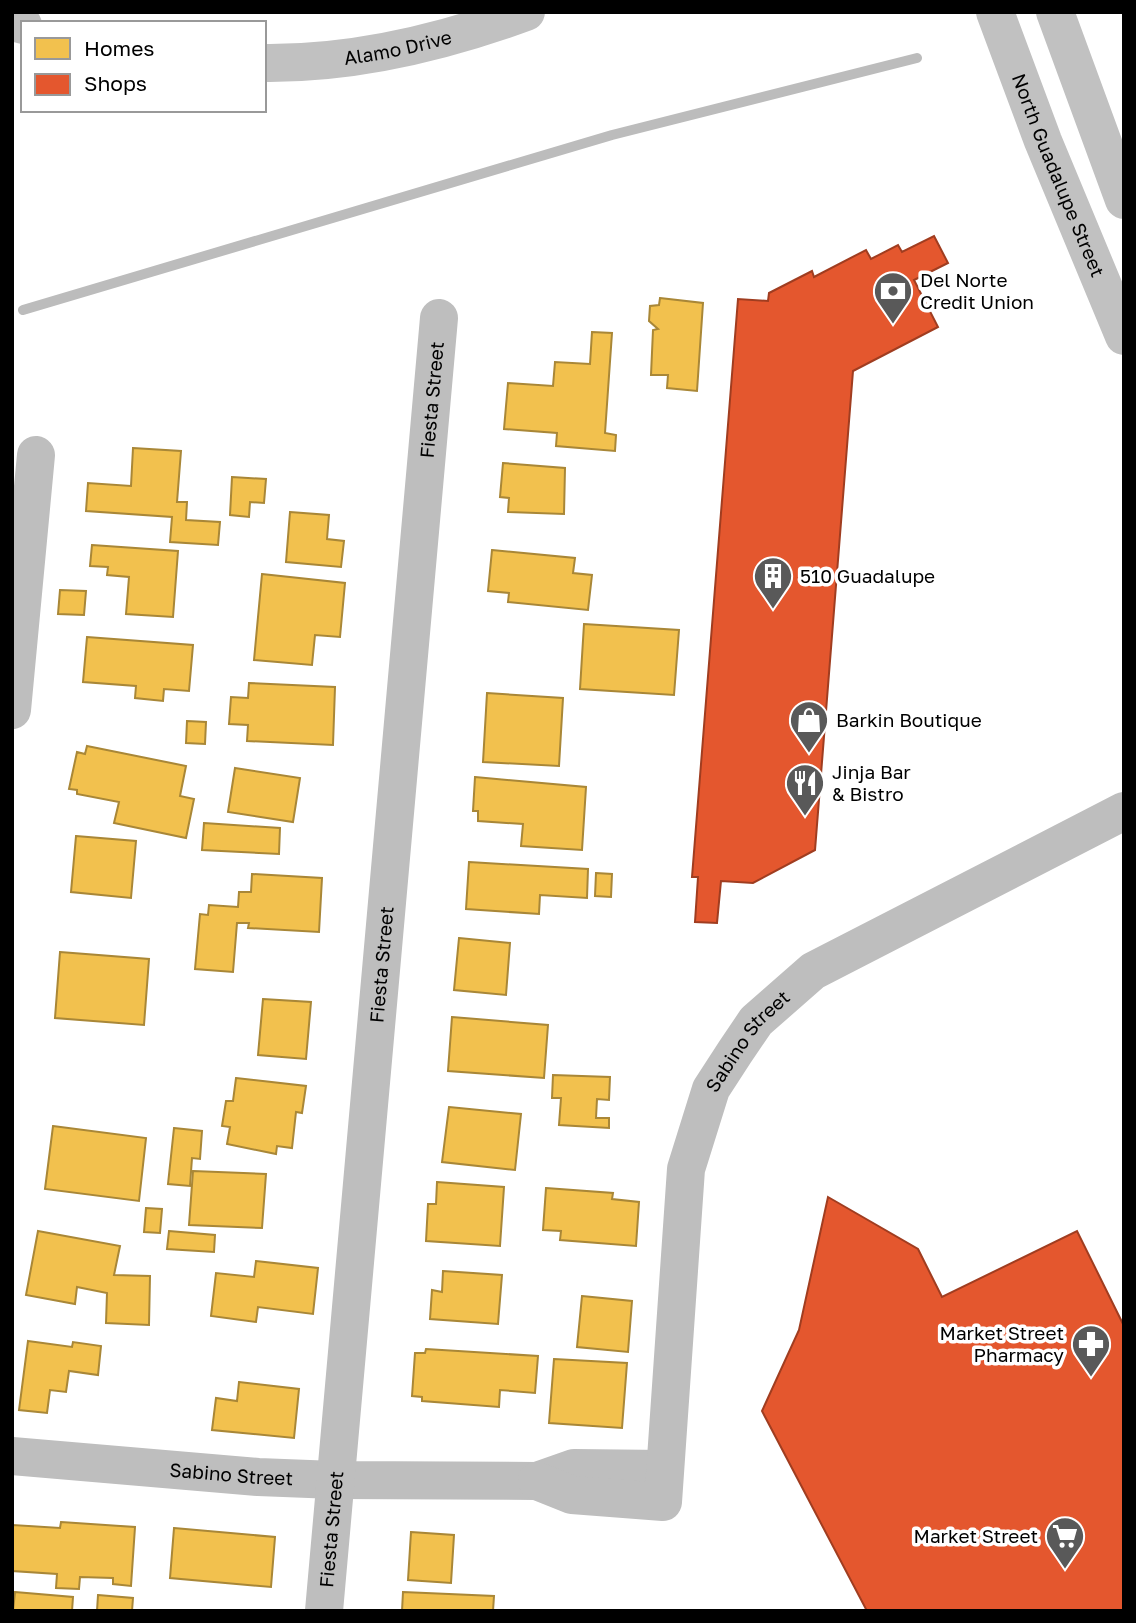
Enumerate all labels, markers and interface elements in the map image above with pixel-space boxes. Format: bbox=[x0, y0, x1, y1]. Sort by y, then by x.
legend bbox=[21, 21, 266, 112]
street label: Alamo Drive bbox=[342, 25, 454, 69]
text: Homes bbox=[84, 35, 154, 61]
text: Shops bbox=[84, 70, 147, 96]
street label: North Guadalupe Street bbox=[1008, 70, 1110, 280]
place label: Del Norte Credit Union bbox=[920, 268, 1034, 313]
bank icon: Del Norte Credit Union bbox=[872, 270, 914, 325]
street label: Fiesta Street bbox=[415, 340, 448, 459]
building icon: 510 Guadalupe bbox=[752, 555, 794, 610]
place label: 510 Guadalupe bbox=[800, 564, 935, 587]
shop icon: Barkin Boutique bbox=[788, 699, 830, 754]
place label: Barkin Boutique bbox=[836, 708, 982, 731]
place label: Jinja Bar & Bistro bbox=[832, 760, 911, 805]
restaurant icon: Jinja Bar & Bistro bbox=[784, 762, 826, 817]
street label: Fiesta Street bbox=[364, 905, 398, 1024]
street label: Sabino Street bbox=[700, 985, 794, 1096]
place label: Market Street Pharmacy bbox=[940, 1321, 1064, 1366]
pharmacy icon: Market Street Pharmacy bbox=[1070, 1323, 1112, 1378]
street label: Sabino Street bbox=[169, 1457, 293, 1489]
street label: Fiesta Street bbox=[314, 1470, 347, 1589]
supermarket icon: Market Street bbox=[1044, 1515, 1086, 1570]
place label: Market Street bbox=[914, 1524, 1038, 1547]

